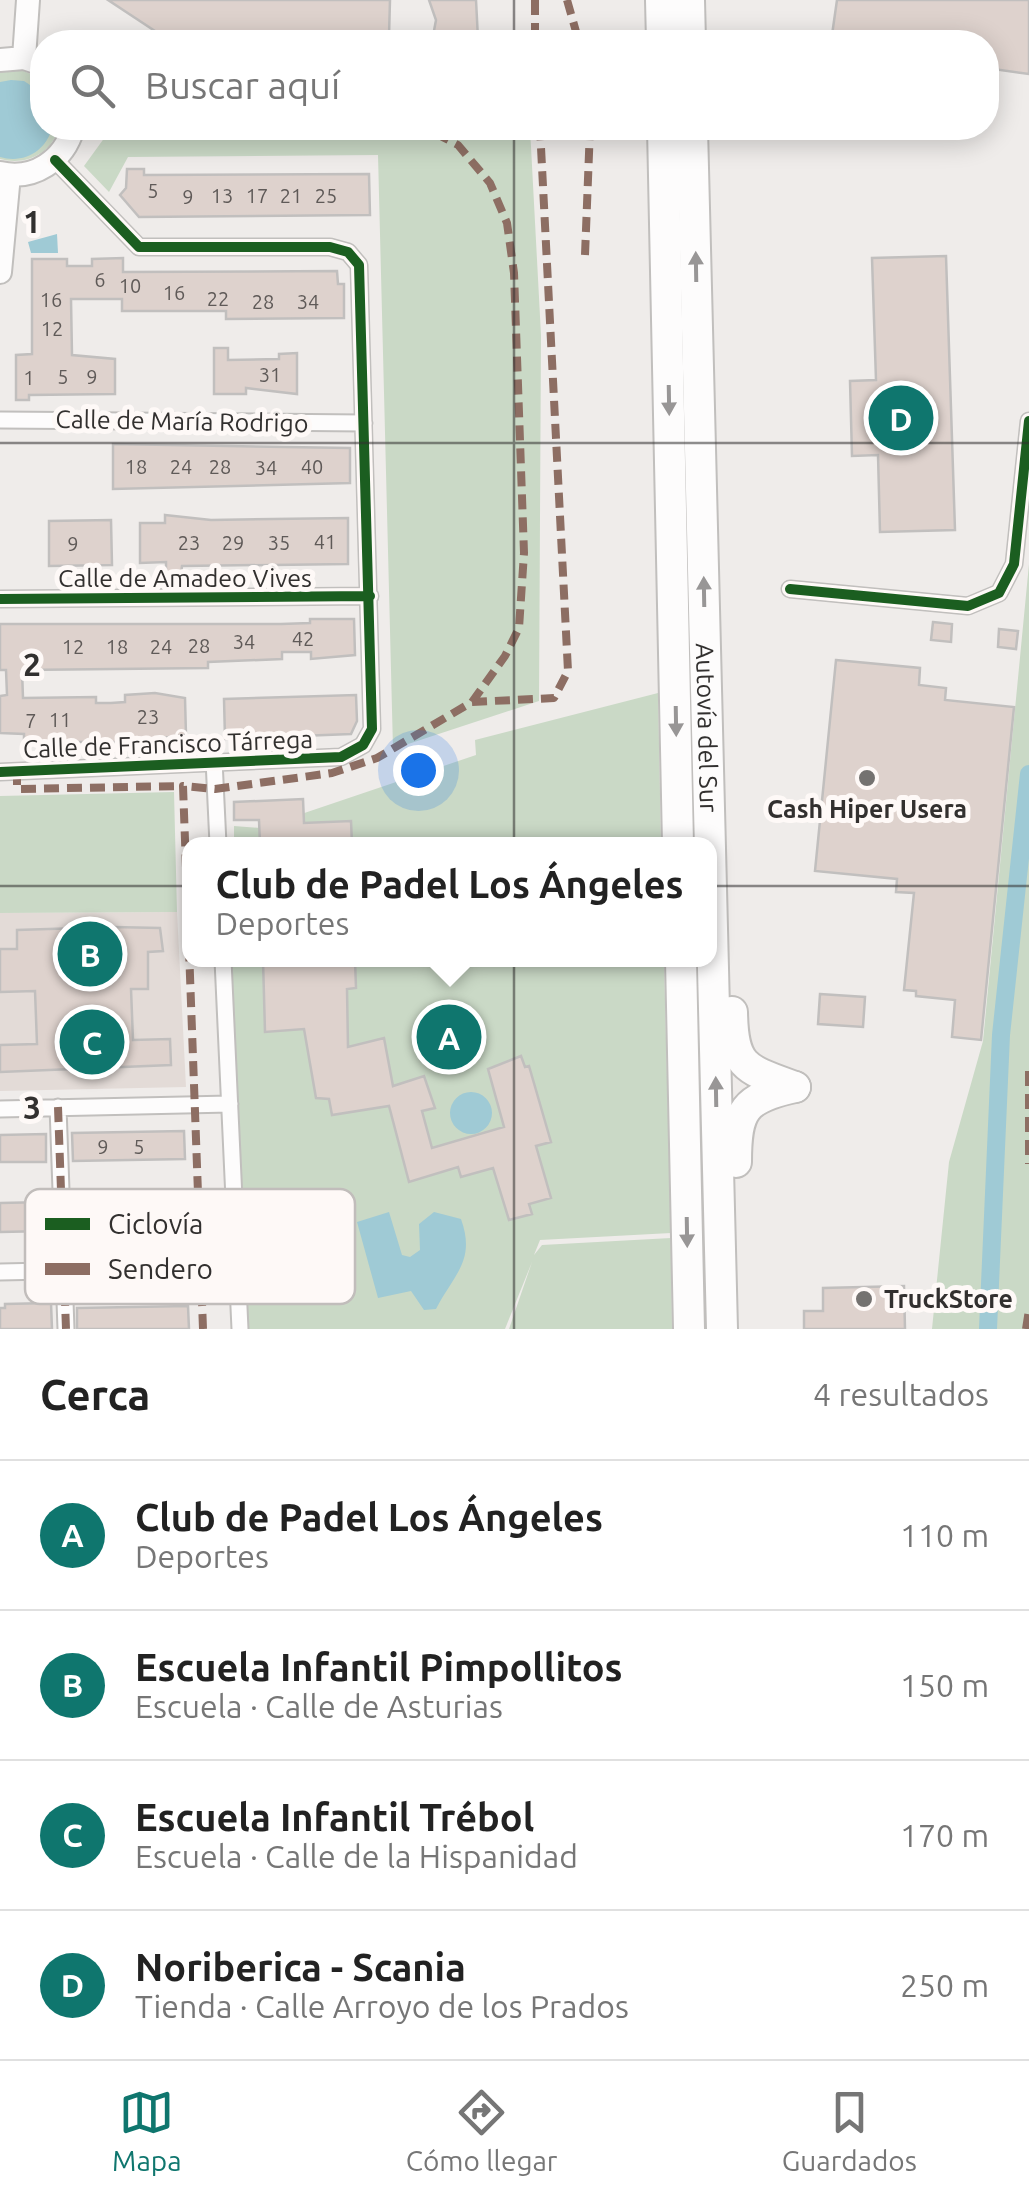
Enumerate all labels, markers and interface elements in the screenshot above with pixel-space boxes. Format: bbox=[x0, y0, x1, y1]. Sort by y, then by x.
search box bbox=[30, 30, 999, 140]
icon: search bbox=[65, 58, 120, 113]
text: Buscar aquí bbox=[145, 64, 340, 106]
house number: 5 bbox=[147, 179, 159, 202]
house number: 13 bbox=[211, 184, 233, 207]
house number: 17 bbox=[246, 184, 268, 207]
house number: 21 bbox=[280, 184, 302, 207]
house number: 25 bbox=[315, 184, 337, 207]
house number: 9 bbox=[182, 185, 194, 208]
text: 1 bbox=[23, 203, 41, 239]
one-way arrow bbox=[687, 250, 703, 282]
house number: 6 bbox=[94, 268, 106, 291]
house number: 10 bbox=[119, 274, 141, 297]
house number: 16 bbox=[163, 281, 185, 304]
house number: 22 bbox=[207, 287, 229, 310]
house number: 16 bbox=[40, 288, 62, 311]
house number: 28 bbox=[252, 290, 274, 313]
house number: 34 bbox=[297, 290, 319, 313]
house number: 12 bbox=[41, 317, 63, 340]
house number: 31 bbox=[259, 363, 281, 386]
house number: 5 bbox=[57, 365, 69, 388]
house number: 9 bbox=[86, 365, 98, 388]
house number: 1 bbox=[23, 366, 35, 389]
pin: D bbox=[868, 380, 934, 456]
one-way arrow bbox=[661, 384, 677, 416]
street label: Calle de María Rodrigo bbox=[55, 405, 309, 437]
house number: 18 bbox=[125, 455, 147, 478]
house number: 24 bbox=[170, 455, 192, 478]
house number: 28 bbox=[209, 455, 231, 478]
house number: 40 bbox=[301, 455, 323, 478]
house number: 34 bbox=[255, 456, 277, 479]
house number: 41 bbox=[314, 530, 336, 553]
house number: 23 bbox=[178, 531, 200, 554]
house number: 29 bbox=[222, 531, 244, 554]
house number: 35 bbox=[268, 531, 290, 554]
house number: 9 bbox=[67, 532, 79, 555]
street label: Calle de Amadeo Vives bbox=[58, 564, 312, 592]
one-way arrow bbox=[696, 575, 712, 607]
house number: 42 bbox=[292, 627, 314, 650]
house number: 34 bbox=[233, 630, 255, 653]
house number: 28 bbox=[188, 634, 210, 657]
house number: 12 bbox=[62, 635, 84, 658]
house number: 18 bbox=[106, 635, 128, 658]
house number: 24 bbox=[150, 635, 172, 658]
street label: Autovía del Sur bbox=[691, 643, 723, 813]
text: 2 bbox=[23, 646, 41, 682]
house number: 23 bbox=[137, 705, 159, 728]
one-way arrow bbox=[668, 705, 684, 737]
house number: 11 bbox=[49, 708, 71, 731]
house number: 7 bbox=[25, 709, 37, 732]
street label: Calle de Francisco Tárrega bbox=[22, 725, 314, 763]
your location bbox=[393, 745, 444, 796]
marker: Cash Hiper Usera bbox=[856, 767, 878, 789]
place label: Cash Hiper Usera bbox=[767, 795, 967, 823]
popup bbox=[182, 837, 717, 967]
text: Club de Padel Los Ángeles bbox=[216, 863, 683, 905]
text: Deportes bbox=[216, 905, 349, 941]
pin: B bbox=[58, 916, 122, 992]
pin: A bbox=[416, 1000, 482, 1074]
pin: C bbox=[59, 1004, 124, 1080]
one-way arrow bbox=[708, 1075, 724, 1107]
text: 3 bbox=[23, 1089, 41, 1125]
house number: 9 bbox=[97, 1135, 109, 1158]
house number: 5 bbox=[133, 1135, 145, 1158]
legend bbox=[25, 1189, 355, 1304]
text: Ciclovía bbox=[108, 1208, 204, 1239]
one-way arrow bbox=[679, 1216, 695, 1248]
text: Sendero bbox=[108, 1253, 213, 1284]
place label: TruckStore bbox=[884, 1285, 1013, 1313]
marker: TruckStore bbox=[853, 1288, 875, 1310]
text: Cerca bbox=[40, 1371, 150, 1418]
text: 4 resultados bbox=[813, 1376, 989, 1412]
text: Club de Padel Los Ángeles bbox=[135, 1496, 603, 1538]
text: A bbox=[61, 1517, 84, 1553]
text: 110 m bbox=[900, 1517, 989, 1553]
text: Deportes bbox=[135, 1538, 269, 1574]
text: Escuela Infantil Pimpollitos bbox=[135, 1646, 623, 1688]
text: B bbox=[62, 1667, 83, 1703]
text: 150 m bbox=[900, 1667, 989, 1703]
text: Escuela · Calle de Asturias bbox=[135, 1688, 503, 1724]
text: Escuela Infantil Trébol bbox=[135, 1796, 534, 1838]
text: C bbox=[62, 1817, 83, 1853]
text: 170 m bbox=[900, 1817, 989, 1853]
text: Escuela · Calle de la Hispanidad bbox=[135, 1838, 578, 1874]
text: Noriberica - Scania bbox=[135, 1946, 466, 1988]
text: D bbox=[61, 1967, 84, 2003]
text: 250 m bbox=[900, 1967, 989, 2003]
text: Tienda · Calle Arroyo de los Prados bbox=[135, 1988, 629, 2024]
tab: Mapa bbox=[112, 2085, 182, 2176]
tab: Cómo llegar bbox=[406, 2085, 558, 2176]
tab: Guardados bbox=[782, 2085, 917, 2176]

